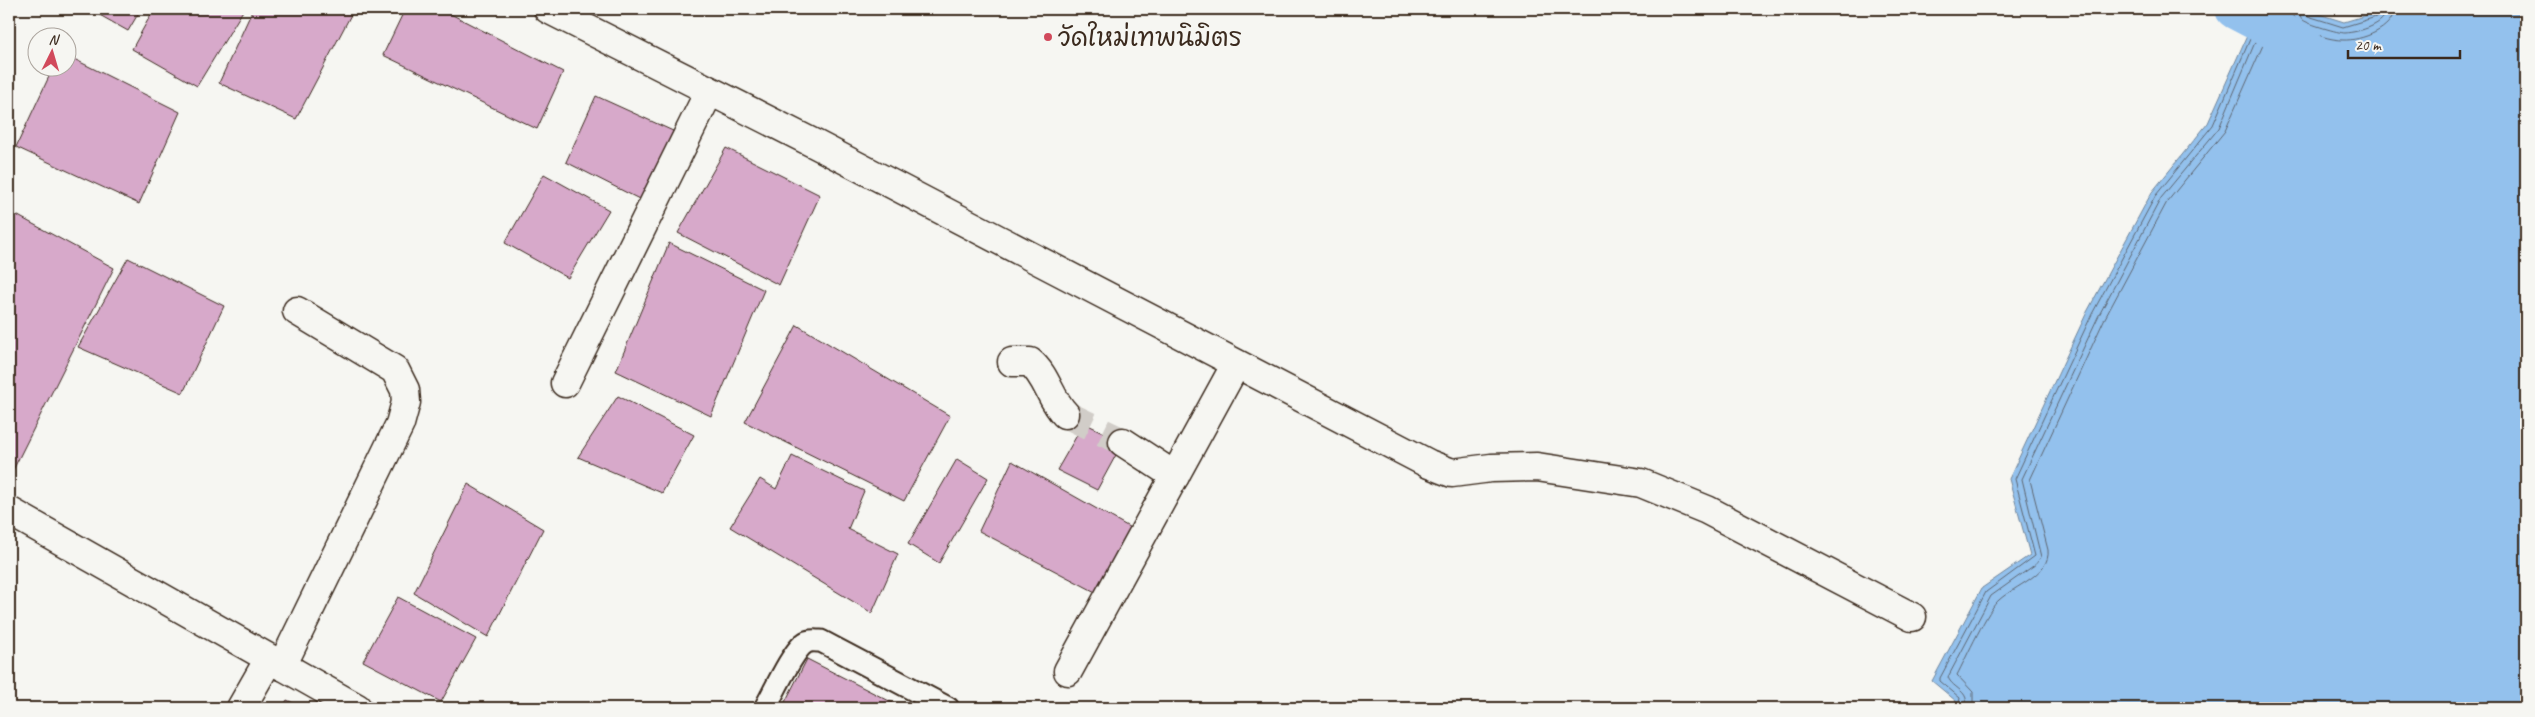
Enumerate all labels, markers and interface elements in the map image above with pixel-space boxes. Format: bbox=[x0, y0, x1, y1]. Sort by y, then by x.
place label: วัดใหม่เทพนิมิตร bbox=[1058, 21, 1242, 54]
north arrow bbox=[28, 28, 78, 78]
scale bar bbox=[2348, 28, 2460, 60]
text: N bbox=[48, 31, 60, 49]
marker: วัดใหม่เทพนิมิตร bbox=[1042, 31, 1054, 43]
text: 20 m bbox=[2355, 36, 2382, 55]

